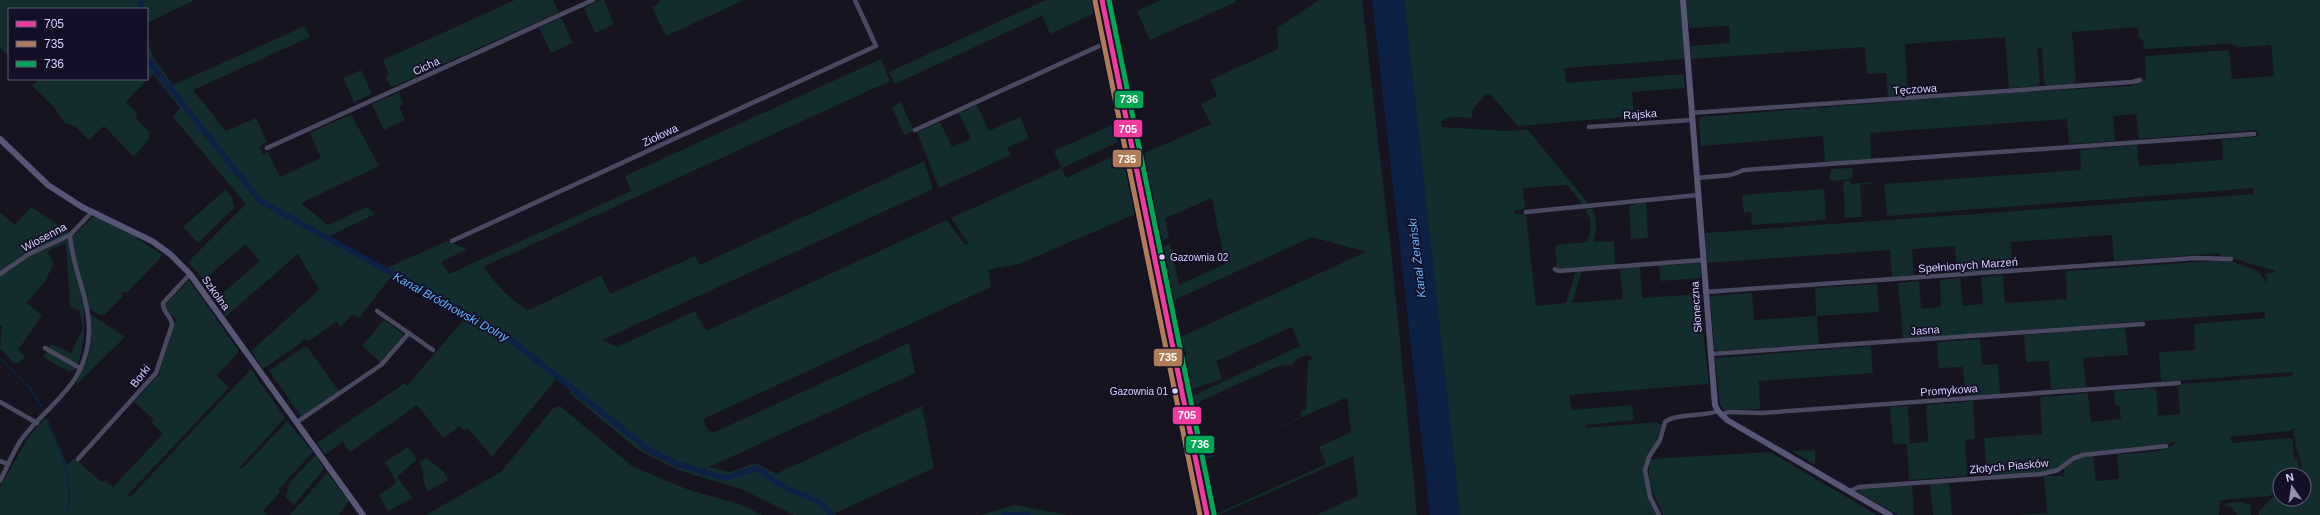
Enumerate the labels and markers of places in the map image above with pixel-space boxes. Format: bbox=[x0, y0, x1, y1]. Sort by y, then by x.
marker: Gazownia 02 bbox=[1157, 252, 1167, 262]
place label: Gazownia 02 bbox=[1170, 252, 1229, 263]
place label: Gazownia 01 bbox=[1110, 386, 1168, 397]
marker: Gazownia 01 bbox=[1170, 386, 1180, 396]

